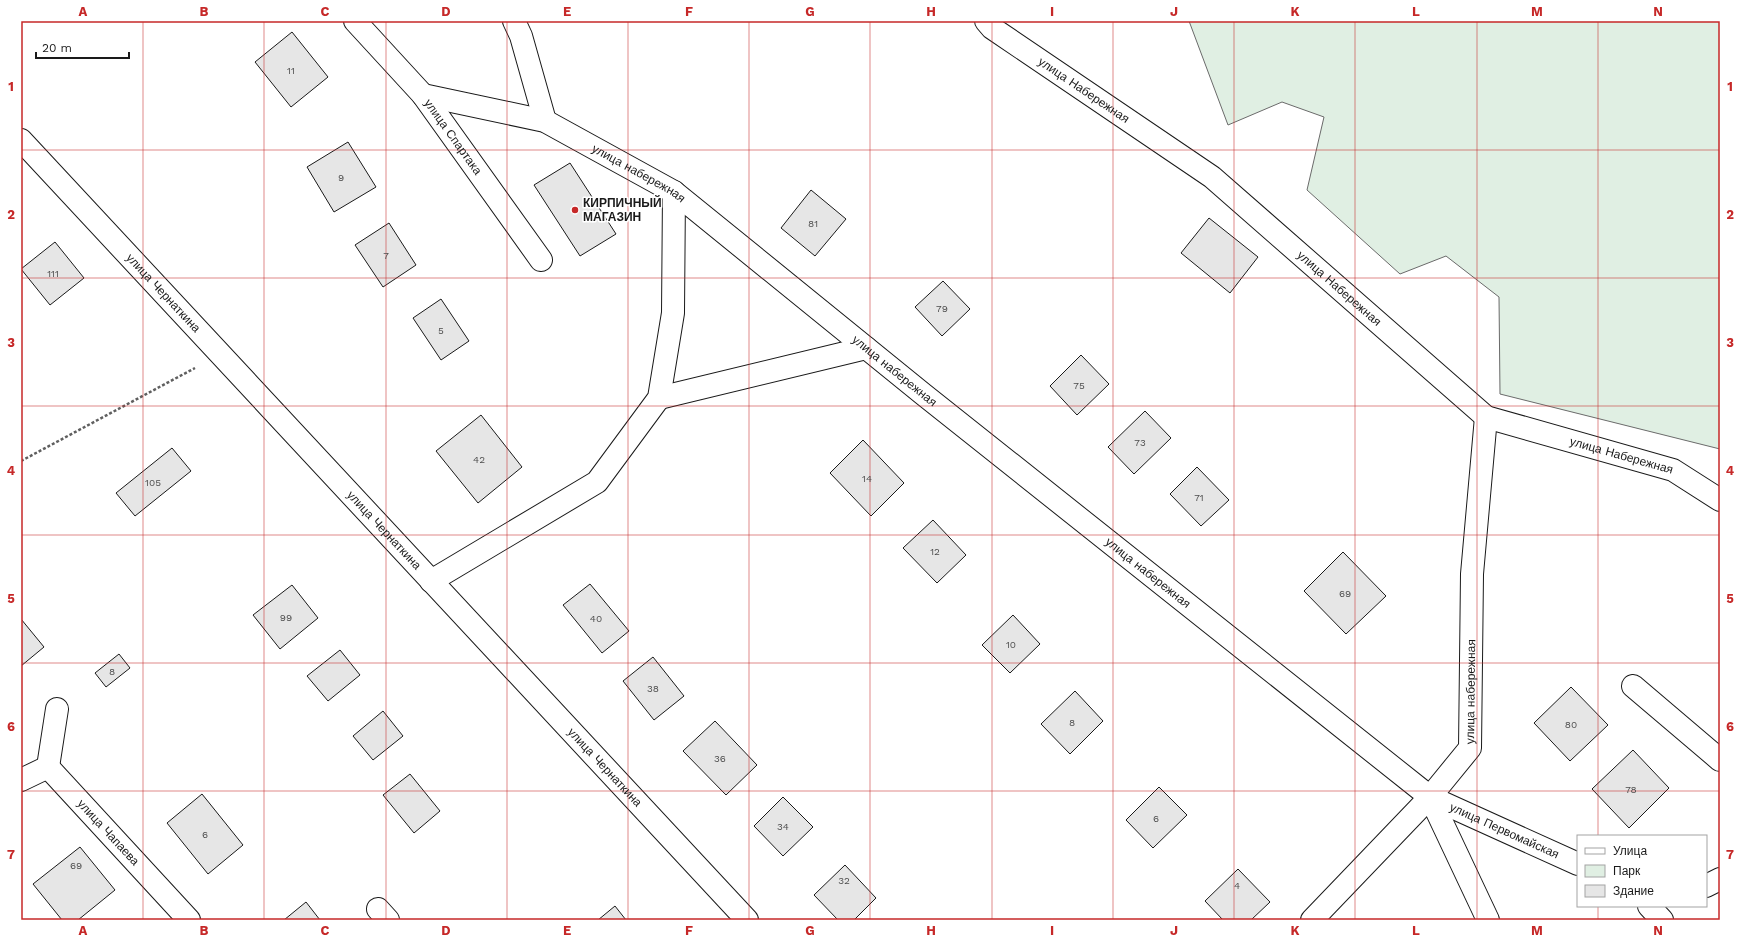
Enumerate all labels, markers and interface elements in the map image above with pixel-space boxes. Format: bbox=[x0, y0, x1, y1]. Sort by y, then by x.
text: A bbox=[79, 4, 88, 19]
text: B bbox=[200, 4, 209, 19]
text: C bbox=[321, 4, 330, 19]
text: D bbox=[441, 4, 451, 19]
text: E bbox=[563, 4, 571, 19]
text: F bbox=[685, 4, 693, 19]
text: G bbox=[805, 4, 815, 19]
text: H bbox=[926, 4, 936, 19]
text: I bbox=[1050, 4, 1054, 19]
text: J bbox=[1170, 4, 1178, 19]
text: K bbox=[1290, 4, 1300, 19]
text: L bbox=[1412, 4, 1420, 19]
text: M bbox=[1531, 4, 1543, 19]
text: N bbox=[1653, 4, 1663, 19]
scale bar bbox=[36, 34, 129, 60]
text: 20 m bbox=[42, 41, 72, 55]
street label: улица Набережная bbox=[1035, 54, 1132, 126]
house number: 11 bbox=[287, 65, 295, 76]
text: 1 bbox=[8, 79, 14, 94]
text: 1 bbox=[1727, 79, 1733, 94]
street label: улица Спартака bbox=[421, 96, 485, 178]
street label: улица набережная bbox=[590, 141, 688, 205]
house number: 9 bbox=[338, 172, 344, 183]
place label: КИРПИЧНЫЙ МАГАЗИН bbox=[583, 195, 662, 224]
marker: КИРПИЧНЫЙ МАГАЗИН bbox=[570, 205, 580, 215]
text: 2 bbox=[7, 207, 15, 222]
text: 2 bbox=[1726, 207, 1734, 222]
house number: 81 bbox=[808, 218, 818, 229]
street label: улица Набережная bbox=[1294, 248, 1384, 329]
house number: 7 bbox=[383, 250, 389, 261]
street label: улица Чернаткина bbox=[123, 251, 204, 335]
house number: 111 bbox=[47, 268, 59, 279]
house number: 79 bbox=[936, 303, 948, 314]
house number: 5 bbox=[438, 325, 444, 336]
street label: улица набережная bbox=[849, 332, 940, 409]
text: 3 bbox=[7, 335, 15, 350]
text: 3 bbox=[1726, 335, 1734, 350]
house number: 75 bbox=[1073, 380, 1085, 391]
street label: улица Набережная bbox=[1568, 434, 1675, 477]
house number: 73 bbox=[1134, 437, 1146, 448]
house number: 42 bbox=[473, 454, 485, 465]
text: 4 bbox=[7, 463, 16, 478]
text: 4 bbox=[1726, 463, 1735, 478]
house number: 14 bbox=[862, 473, 872, 484]
house number: 105 bbox=[145, 477, 161, 488]
street label: улица Чернаткина bbox=[344, 488, 424, 573]
house number: 71 bbox=[1194, 492, 1204, 503]
street label: улица набережная bbox=[1103, 535, 1193, 611]
house number: 12 bbox=[930, 546, 940, 557]
house number: 69 bbox=[1339, 588, 1351, 599]
text: 5 bbox=[7, 591, 15, 606]
text: 5 bbox=[1726, 591, 1734, 606]
house number: 99 bbox=[280, 612, 292, 623]
house number: 40 bbox=[590, 613, 602, 624]
house number: 10 bbox=[1006, 639, 1016, 650]
street label: улица набережная bbox=[1463, 639, 1478, 744]
house number: 8 bbox=[109, 666, 115, 677]
house number: 38 bbox=[647, 683, 659, 694]
house number: 8 bbox=[1069, 717, 1075, 728]
text: 6 bbox=[7, 719, 15, 734]
house number: 80 bbox=[1565, 719, 1577, 730]
text: 6 bbox=[1726, 719, 1734, 734]
street label: улица Чернаткина bbox=[565, 725, 645, 810]
house number: 36 bbox=[714, 753, 726, 764]
house number: 78 bbox=[1625, 784, 1637, 795]
street label: улица Чапаева bbox=[75, 797, 142, 869]
street label: улица Первомайская bbox=[1448, 800, 1561, 861]
house number: 6 bbox=[1153, 813, 1159, 824]
house number: 34 bbox=[777, 821, 789, 832]
house number: 6 bbox=[202, 829, 208, 840]
legend bbox=[1577, 835, 1707, 907]
text: Улица bbox=[1613, 844, 1647, 858]
text: 7 bbox=[7, 847, 15, 862]
text: 7 bbox=[1726, 847, 1734, 862]
house number: 69 bbox=[70, 860, 82, 871]
text: Парк bbox=[1613, 864, 1641, 878]
house number: 32 bbox=[838, 875, 850, 886]
house number: 4 bbox=[1234, 880, 1240, 891]
text: Здание bbox=[1613, 884, 1654, 898]
text: A bbox=[79, 923, 88, 938]
text: B bbox=[200, 923, 209, 938]
text: C bbox=[321, 923, 330, 938]
text: D bbox=[441, 923, 451, 938]
text: E bbox=[563, 923, 571, 938]
text: F bbox=[685, 923, 693, 938]
text: G bbox=[805, 923, 815, 938]
text: H bbox=[926, 923, 936, 938]
text: I bbox=[1050, 923, 1054, 938]
text: J bbox=[1170, 923, 1178, 938]
text: K bbox=[1290, 923, 1300, 938]
text: L bbox=[1412, 923, 1420, 938]
text: M bbox=[1531, 923, 1543, 938]
text: N bbox=[1653, 923, 1663, 938]

